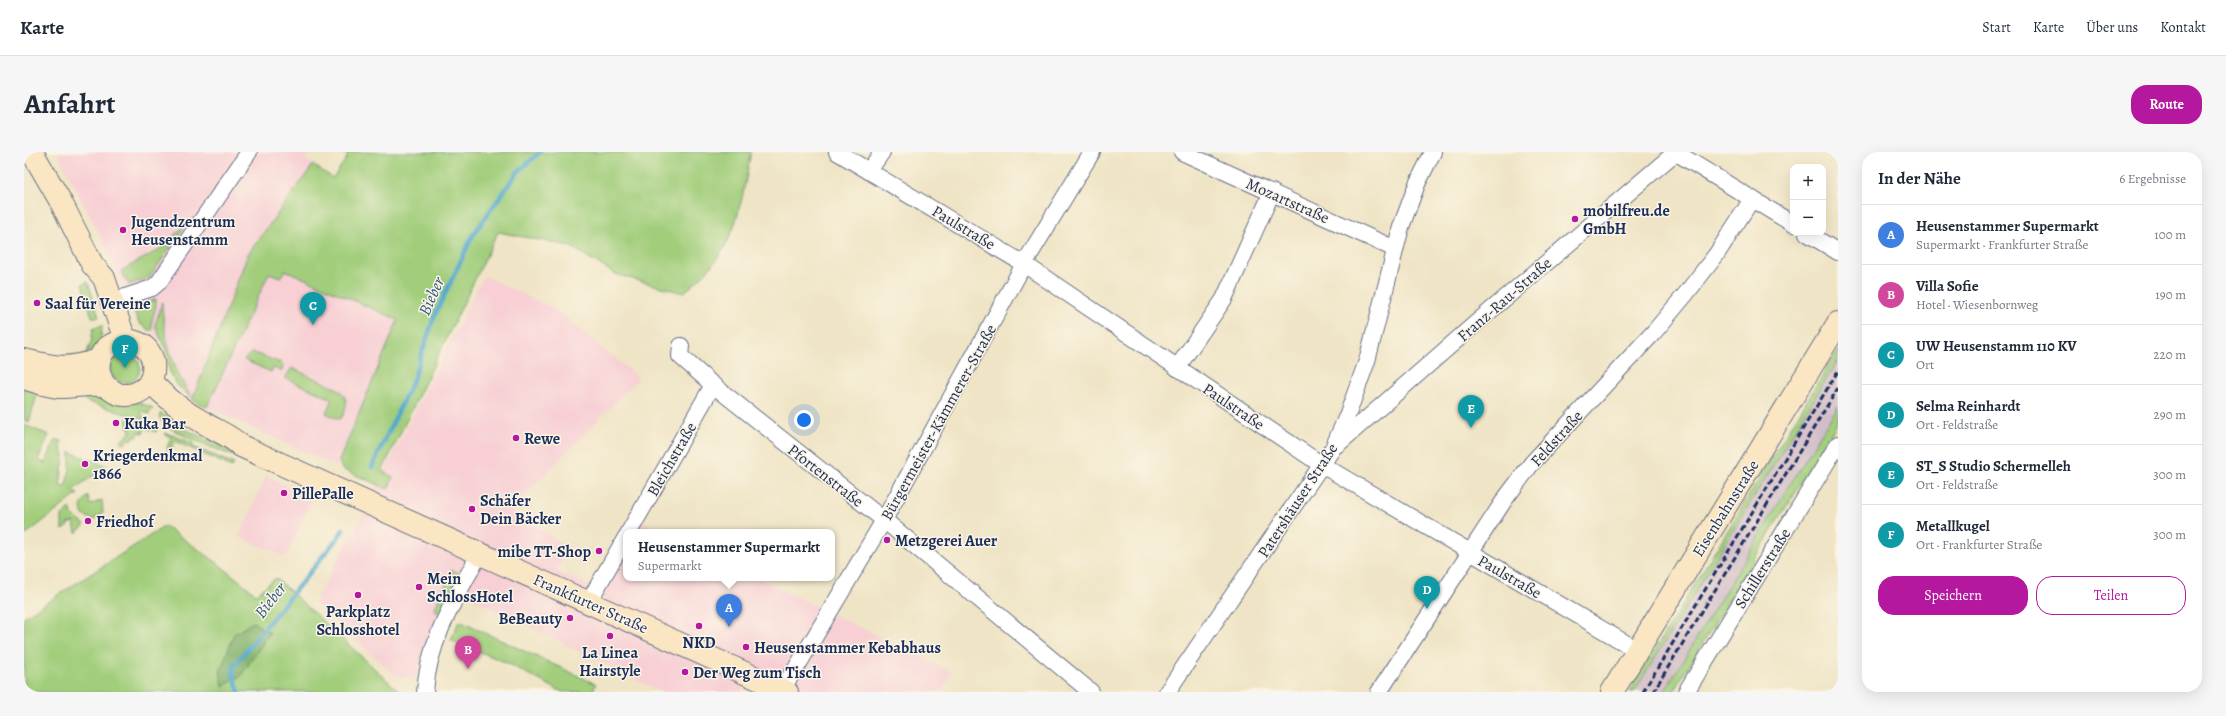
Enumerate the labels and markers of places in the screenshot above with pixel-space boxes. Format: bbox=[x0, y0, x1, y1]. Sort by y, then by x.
place label: mobilfreu.de GmbH bbox=[1583, 200, 1670, 240]
place label: Jugendzentrum Heusenstamm bbox=[131, 211, 236, 251]
marker: mobilfreu.de GmbH bbox=[1570, 214, 1580, 224]
marker: Jugendzentrum Heusenstamm bbox=[118, 225, 128, 235]
pin: C bbox=[300, 292, 326, 325]
place label: Saal für Vereine bbox=[45, 293, 151, 315]
marker: Saal für Vereine bbox=[32, 298, 42, 308]
pin: F bbox=[112, 335, 138, 368]
pin: E bbox=[1458, 395, 1484, 428]
place label: Kuka Bar bbox=[124, 413, 186, 435]
marker: Kuka Bar bbox=[111, 418, 121, 428]
place label: Rewe bbox=[524, 428, 560, 450]
marker: Rewe bbox=[511, 433, 521, 443]
place label: Kriegerdenkmal 1866 bbox=[93, 445, 203, 485]
marker: Kriegerdenkmal 1866 bbox=[80, 459, 90, 469]
place label: PillePalle bbox=[292, 483, 354, 505]
marker: PillePalle bbox=[279, 488, 289, 498]
place label: Schäfer Dein Bäcker bbox=[480, 490, 562, 530]
marker: Schäfer Dein Bäcker bbox=[467, 504, 477, 514]
place label: Friedhof bbox=[96, 511, 156, 533]
marker: Friedhof bbox=[83, 516, 93, 526]
place label: Metzgerei Auer bbox=[895, 530, 998, 552]
marker: Metzgerei Auer bbox=[882, 535, 892, 545]
place label: mibe TT-Shop bbox=[497, 541, 591, 563]
marker: mibe TT-Shop bbox=[594, 546, 604, 556]
place label: Mein SchlossHotel bbox=[427, 568, 514, 608]
pin: D bbox=[1414, 576, 1440, 609]
marker: Mein SchlossHotel bbox=[414, 582, 424, 592]
marker: Parkplatz Schlosshotel bbox=[353, 590, 363, 600]
pin: A bbox=[716, 594, 742, 627]
place label: Parkplatz Schlosshotel bbox=[316, 601, 400, 641]
place label: BeBeauty bbox=[499, 608, 563, 630]
marker: BeBeauty bbox=[565, 613, 575, 623]
marker: NKD bbox=[694, 621, 704, 631]
marker: La Linea Hairstyle bbox=[605, 631, 615, 641]
place label: NKD bbox=[682, 632, 716, 654]
pin: B bbox=[455, 636, 481, 669]
place label: Heusenstammer Kebabhaus bbox=[754, 637, 941, 659]
place label: La Linea Hairstyle bbox=[579, 642, 641, 682]
marker: Heusenstammer Kebabhaus bbox=[741, 642, 751, 652]
place label: Der Weg zum Tisch bbox=[693, 662, 821, 684]
marker: Der Weg zum Tisch bbox=[680, 667, 690, 677]

